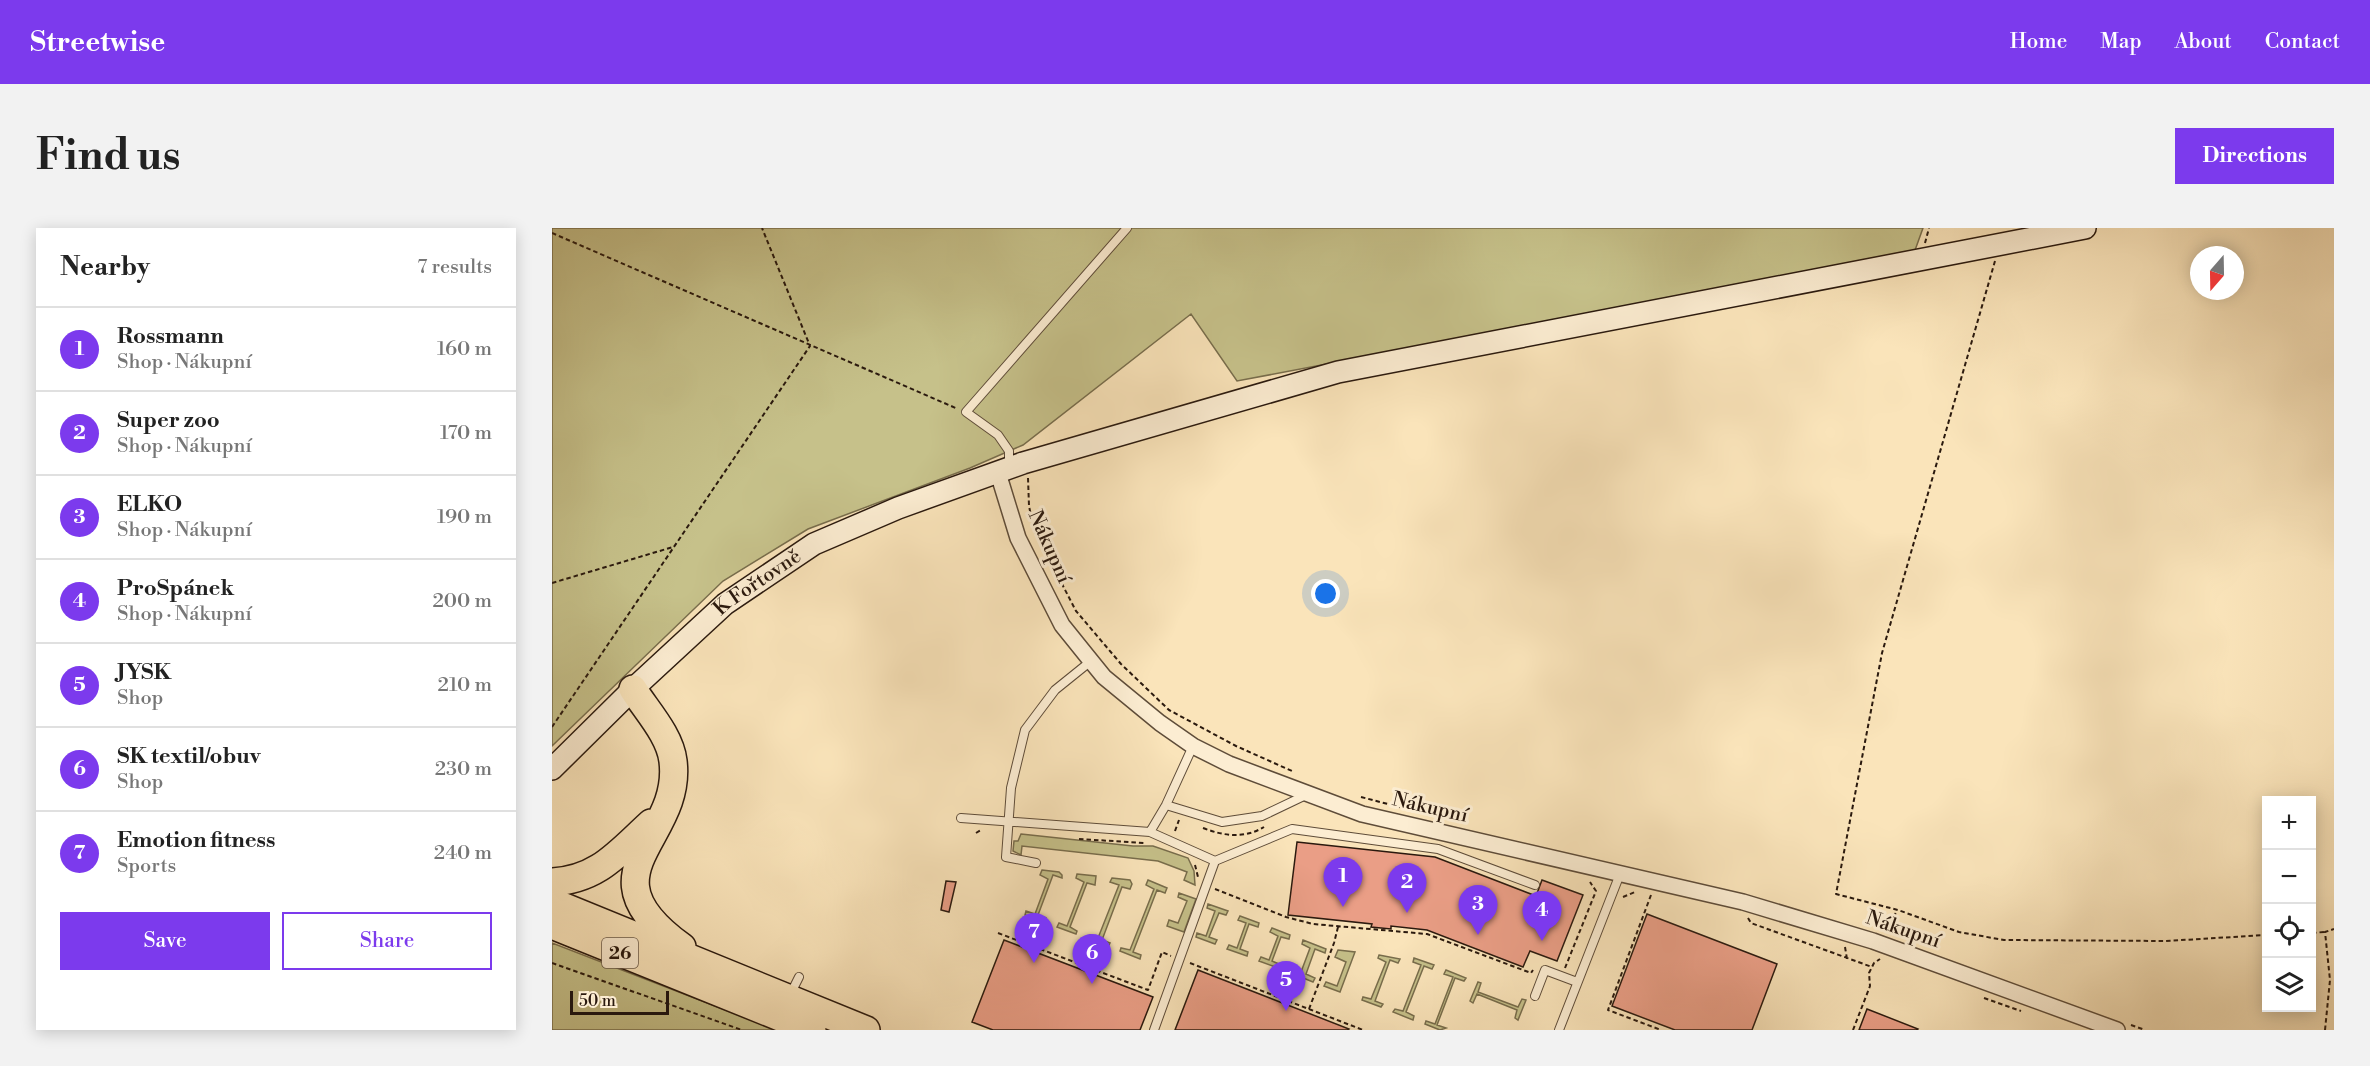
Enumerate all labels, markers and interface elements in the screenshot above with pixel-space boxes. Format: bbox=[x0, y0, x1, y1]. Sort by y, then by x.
text: Streetwise bbox=[30, 25, 165, 60]
text: Home bbox=[2010, 29, 2067, 55]
text: Map bbox=[2100, 29, 2142, 55]
text: About bbox=[2175, 29, 2232, 55]
text: Contact bbox=[2265, 29, 2340, 55]
button: Directions bbox=[2175, 128, 2334, 184]
text: Find us bbox=[36, 130, 180, 183]
north arrow bbox=[2190, 246, 2244, 300]
text: Nearby bbox=[60, 251, 150, 283]
text: 7 results bbox=[417, 255, 492, 280]
text: Rossmann bbox=[117, 323, 224, 350]
text: 1 bbox=[75, 337, 84, 362]
text: 160 m bbox=[437, 337, 492, 362]
text: Shop · Nákupní bbox=[117, 350, 252, 375]
text: Super zoo bbox=[117, 407, 220, 434]
text: 2 bbox=[73, 421, 86, 446]
text: 170 m bbox=[440, 421, 492, 446]
text: Shop · Nákupní bbox=[117, 434, 252, 459]
text: ELKO bbox=[117, 491, 182, 518]
text: 3 bbox=[73, 505, 86, 530]
text: 190 m bbox=[437, 505, 492, 530]
street label: Nákupní bbox=[1022, 507, 1077, 589]
text: Shop · Nákupní bbox=[117, 518, 252, 543]
street label: K Fořtovně bbox=[708, 544, 806, 621]
text: ProSpánek bbox=[117, 575, 234, 602]
your location bbox=[1311, 579, 1340, 608]
text: 4 bbox=[73, 589, 86, 614]
text: 200 m bbox=[432, 589, 492, 614]
text: Shop · Nákupní bbox=[117, 602, 252, 627]
text: JYSK bbox=[117, 659, 171, 686]
text: 5 bbox=[73, 673, 86, 698]
text: 210 m bbox=[437, 673, 492, 698]
text: Shop bbox=[117, 686, 163, 711]
text: SK textil/obuv bbox=[117, 743, 261, 770]
text: 6 bbox=[73, 757, 86, 782]
text: 230 m bbox=[435, 757, 492, 782]
text: Shop bbox=[117, 770, 163, 795]
street label: Nákupní bbox=[1390, 787, 1472, 829]
map controls bbox=[2262, 796, 2316, 1012]
button: + bbox=[2262, 796, 2316, 850]
text: Emotion fitness bbox=[117, 827, 275, 854]
text: 7 bbox=[74, 841, 85, 866]
text: 240 m bbox=[434, 841, 492, 866]
button: − bbox=[2262, 850, 2316, 904]
text: Sports bbox=[117, 854, 176, 879]
pin: 1 bbox=[1324, 858, 1362, 907]
pin: 2 bbox=[1388, 864, 1426, 913]
pin: 3 bbox=[1458, 886, 1498, 935]
pin: 4 bbox=[1522, 892, 1562, 941]
button: locate bbox=[2262, 904, 2316, 958]
street label: Nákupní bbox=[1862, 906, 1945, 955]
button: Save bbox=[60, 912, 270, 970]
button: Share bbox=[282, 912, 492, 970]
pin: 7 bbox=[1014, 914, 1054, 963]
pin: 6 bbox=[1072, 934, 1112, 984]
road number: 26 bbox=[602, 938, 638, 968]
button: layers bbox=[2262, 958, 2316, 1012]
pin: 5 bbox=[1266, 962, 1306, 1011]
scale bar bbox=[570, 988, 669, 1016]
text: 50 m bbox=[579, 991, 616, 1011]

